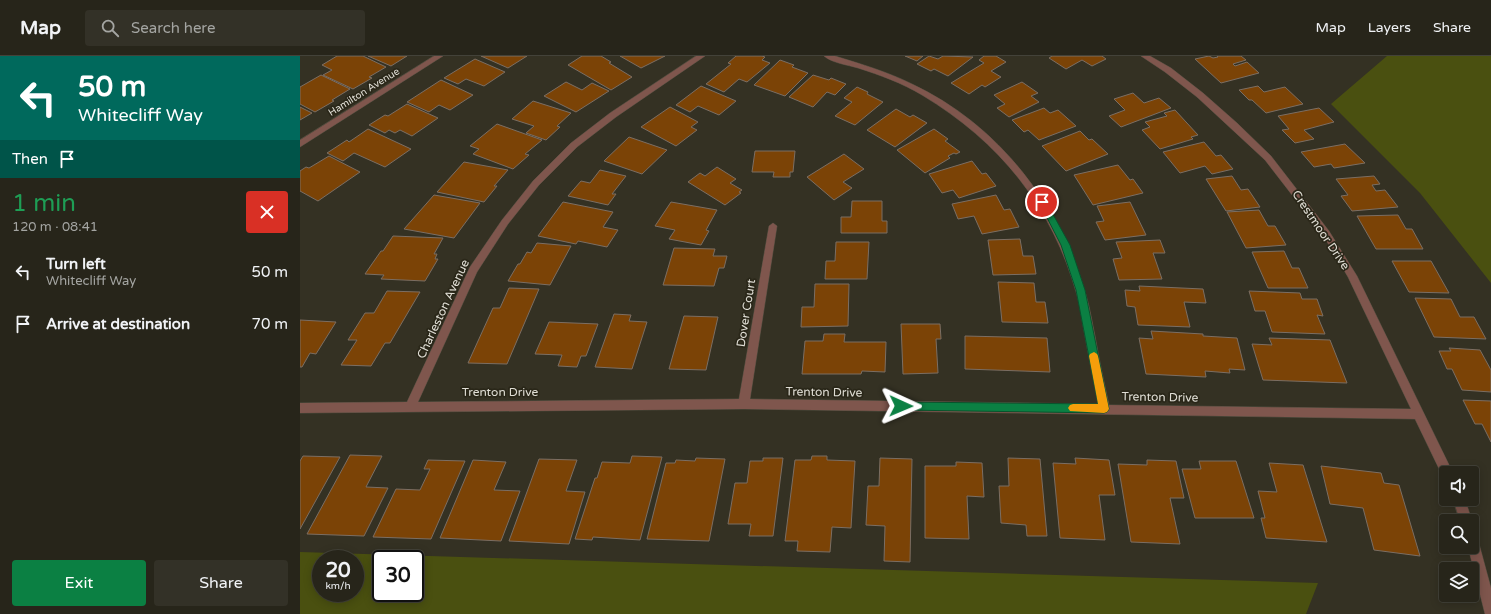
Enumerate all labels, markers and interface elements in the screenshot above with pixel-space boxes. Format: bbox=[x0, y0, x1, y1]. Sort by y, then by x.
search box bbox=[85, 10, 365, 46]
text: Map bbox=[20, 17, 61, 39]
icon: search bbox=[99, 17, 121, 39]
text: Search here bbox=[131, 19, 215, 37]
text: Map bbox=[1316, 19, 1346, 36]
text: Layers bbox=[1368, 19, 1411, 36]
text: Share bbox=[1433, 19, 1471, 36]
street label: Hamilton Avenue bbox=[326, 65, 402, 119]
text: 50 m bbox=[78, 70, 146, 104]
icon: left bbox=[12, 72, 64, 124]
text: Whitecliff Way bbox=[78, 104, 203, 126]
icon: arrive bbox=[56, 148, 78, 170]
text: Then bbox=[12, 150, 48, 168]
pin bbox=[1025, 185, 1059, 219]
street label: Crestmoor Drive bbox=[1289, 188, 1353, 272]
text: 1 min bbox=[12, 189, 76, 218]
button: close bbox=[246, 191, 288, 233]
icon: arrive bbox=[1031, 191, 1053, 213]
text: 120 m · 08:41 bbox=[12, 219, 98, 235]
text: Turn left bbox=[46, 255, 106, 273]
street label: Charleston Avenue bbox=[414, 257, 472, 361]
icon: left bbox=[12, 261, 34, 283]
text: 50 m bbox=[251, 263, 288, 281]
text: Whitecliff Way bbox=[46, 273, 136, 289]
street label: Dover Court bbox=[734, 278, 758, 348]
icon: arrive bbox=[12, 313, 34, 335]
text: Arrive at destination bbox=[46, 315, 190, 333]
text: 70 m bbox=[251, 315, 288, 333]
street label: Trenton Drive bbox=[786, 384, 863, 400]
street label: Trenton Drive bbox=[462, 385, 539, 399]
position arrow bbox=[880, 385, 922, 427]
street label: Trenton Drive bbox=[1122, 389, 1199, 405]
map controls bbox=[1439, 466, 1479, 602]
button: sound bbox=[1439, 466, 1479, 506]
button: search bbox=[1439, 514, 1479, 554]
speed limit sign: 30 bbox=[372, 550, 424, 602]
text: 20 bbox=[325, 559, 351, 583]
button: Exit bbox=[12, 560, 146, 606]
button: Share bbox=[154, 560, 288, 606]
button: layers bbox=[1439, 562, 1479, 602]
text: km/h bbox=[325, 580, 351, 592]

